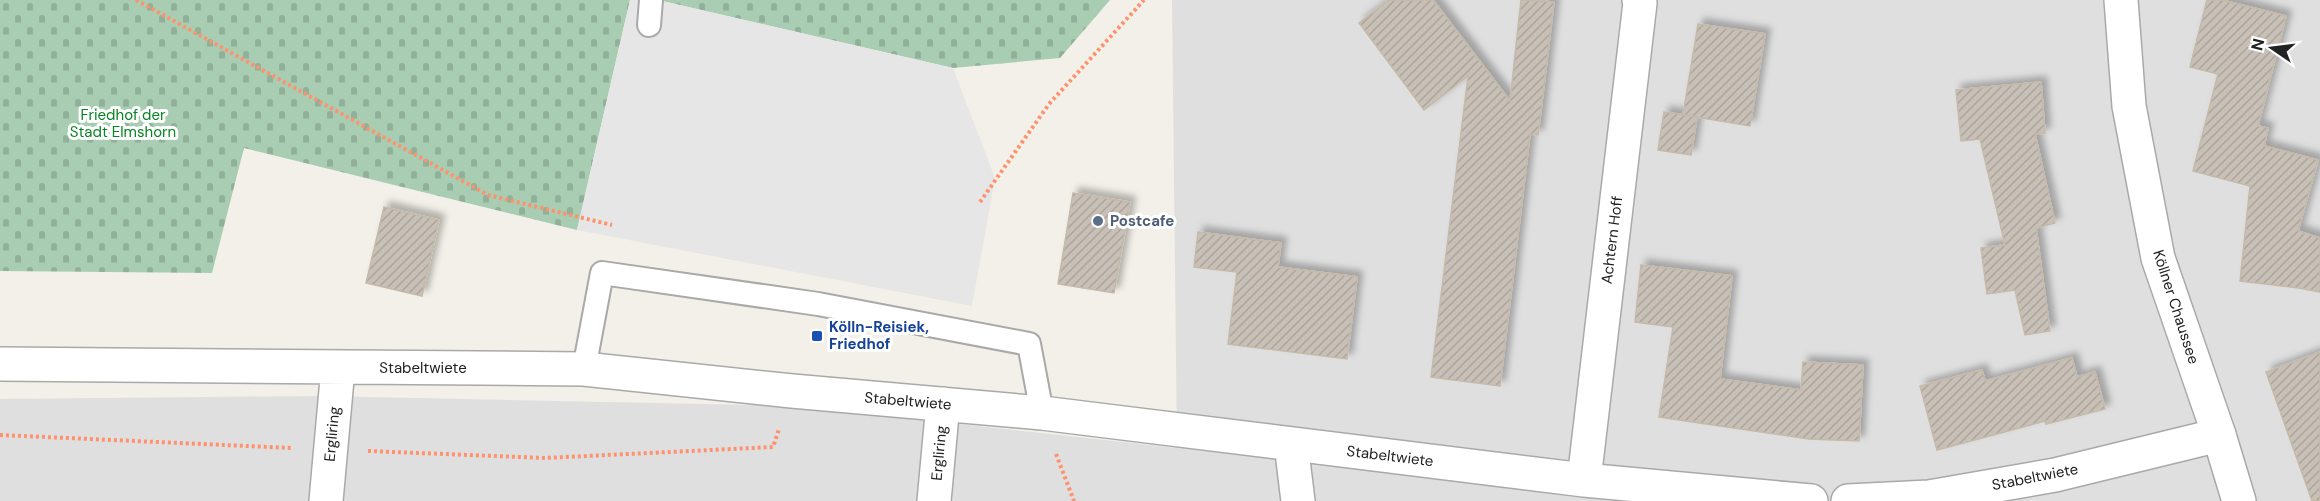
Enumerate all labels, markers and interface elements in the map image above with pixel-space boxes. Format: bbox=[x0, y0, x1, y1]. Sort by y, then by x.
north arrow bbox=[2242, 18, 2302, 78]
text: N bbox=[2246, 36, 2270, 53]
park label: Friedhof der Stadt Elmshorn bbox=[70, 105, 176, 142]
street label: Achtern Hoff bbox=[1597, 195, 1627, 285]
place label: Postcafe bbox=[1110, 211, 1174, 231]
marker: Postcafe bbox=[1091, 214, 1105, 228]
street label: Köllner Chaussee bbox=[2148, 247, 2204, 367]
place label: Kölln-Reisiek, Friedhof bbox=[829, 317, 929, 354]
marker: Kölln-Reisiek, Friedhof bbox=[810, 329, 824, 343]
street label: Stabeltwiete bbox=[379, 358, 467, 378]
street label: Stabeltwiete bbox=[864, 387, 952, 415]
street label: Ergliring bbox=[320, 406, 344, 462]
street label: Ergliring bbox=[927, 425, 951, 481]
street label: Stabeltwiete bbox=[1345, 441, 1435, 471]
street label: Stabeltwiete bbox=[1990, 459, 2080, 495]

